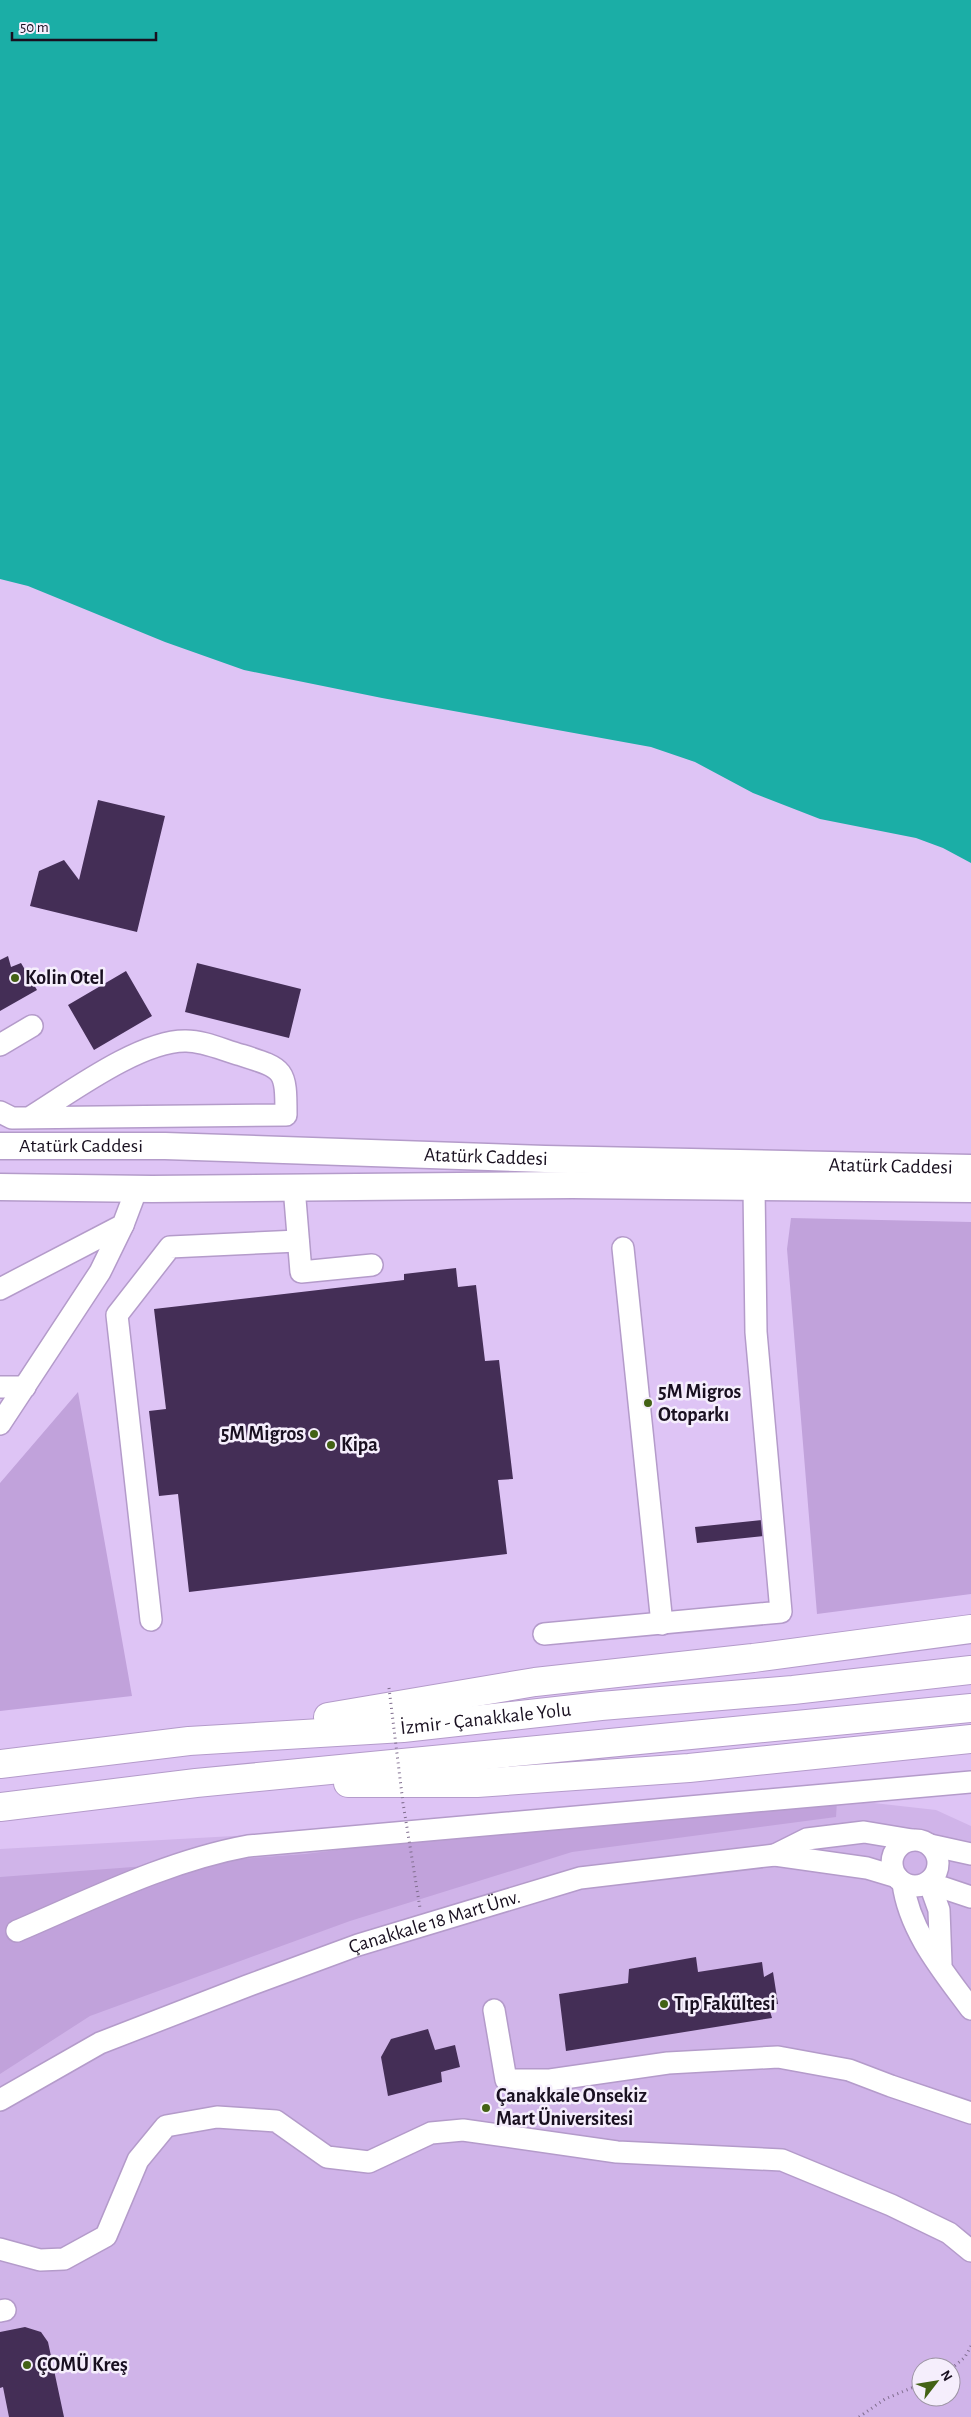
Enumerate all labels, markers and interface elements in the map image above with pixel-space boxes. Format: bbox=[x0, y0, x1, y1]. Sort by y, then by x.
scale bar bbox=[12, 10, 156, 42]
text: 50 m bbox=[20, 20, 49, 35]
place label: Kolin Otel bbox=[25, 968, 104, 988]
marker: Kolin Otel bbox=[9, 972, 21, 984]
street label: Atatürk Caddesi bbox=[19, 1136, 143, 1156]
street label: Atatürk Caddesi bbox=[424, 1145, 548, 1169]
street label: Atatürk Caddesi bbox=[829, 1155, 953, 1178]
place label: 5M Migros Otoparkı bbox=[658, 1382, 742, 1425]
marker: 5M Migros Otoparkı bbox=[642, 1397, 654, 1409]
place label: 5M Migros bbox=[221, 1424, 304, 1444]
marker: 5M Migros bbox=[308, 1428, 320, 1440]
place label: Kipa bbox=[341, 1435, 378, 1455]
marker: Kipa bbox=[325, 1439, 337, 1451]
street label: İzmir - Çanakkale Yolu bbox=[399, 1699, 572, 1738]
street label: Çanakkale 18 Mart Ünv. bbox=[346, 1887, 523, 1958]
place label: Tıp Fakültesi bbox=[674, 1994, 775, 2014]
marker: Tıp Fakültesi bbox=[658, 1998, 670, 2010]
place label: Çanakkale Onsekiz Mart Üniversitesi bbox=[496, 2086, 647, 2129]
marker: Çanakkale Onsekiz Mart Üniversitesi bbox=[480, 2102, 492, 2114]
place label: ÇOMÜ Kreş bbox=[37, 2353, 128, 2375]
north arrow bbox=[911, 2357, 961, 2407]
marker: ÇOMÜ Kreş bbox=[21, 2359, 33, 2371]
text: N bbox=[938, 2368, 955, 2384]

